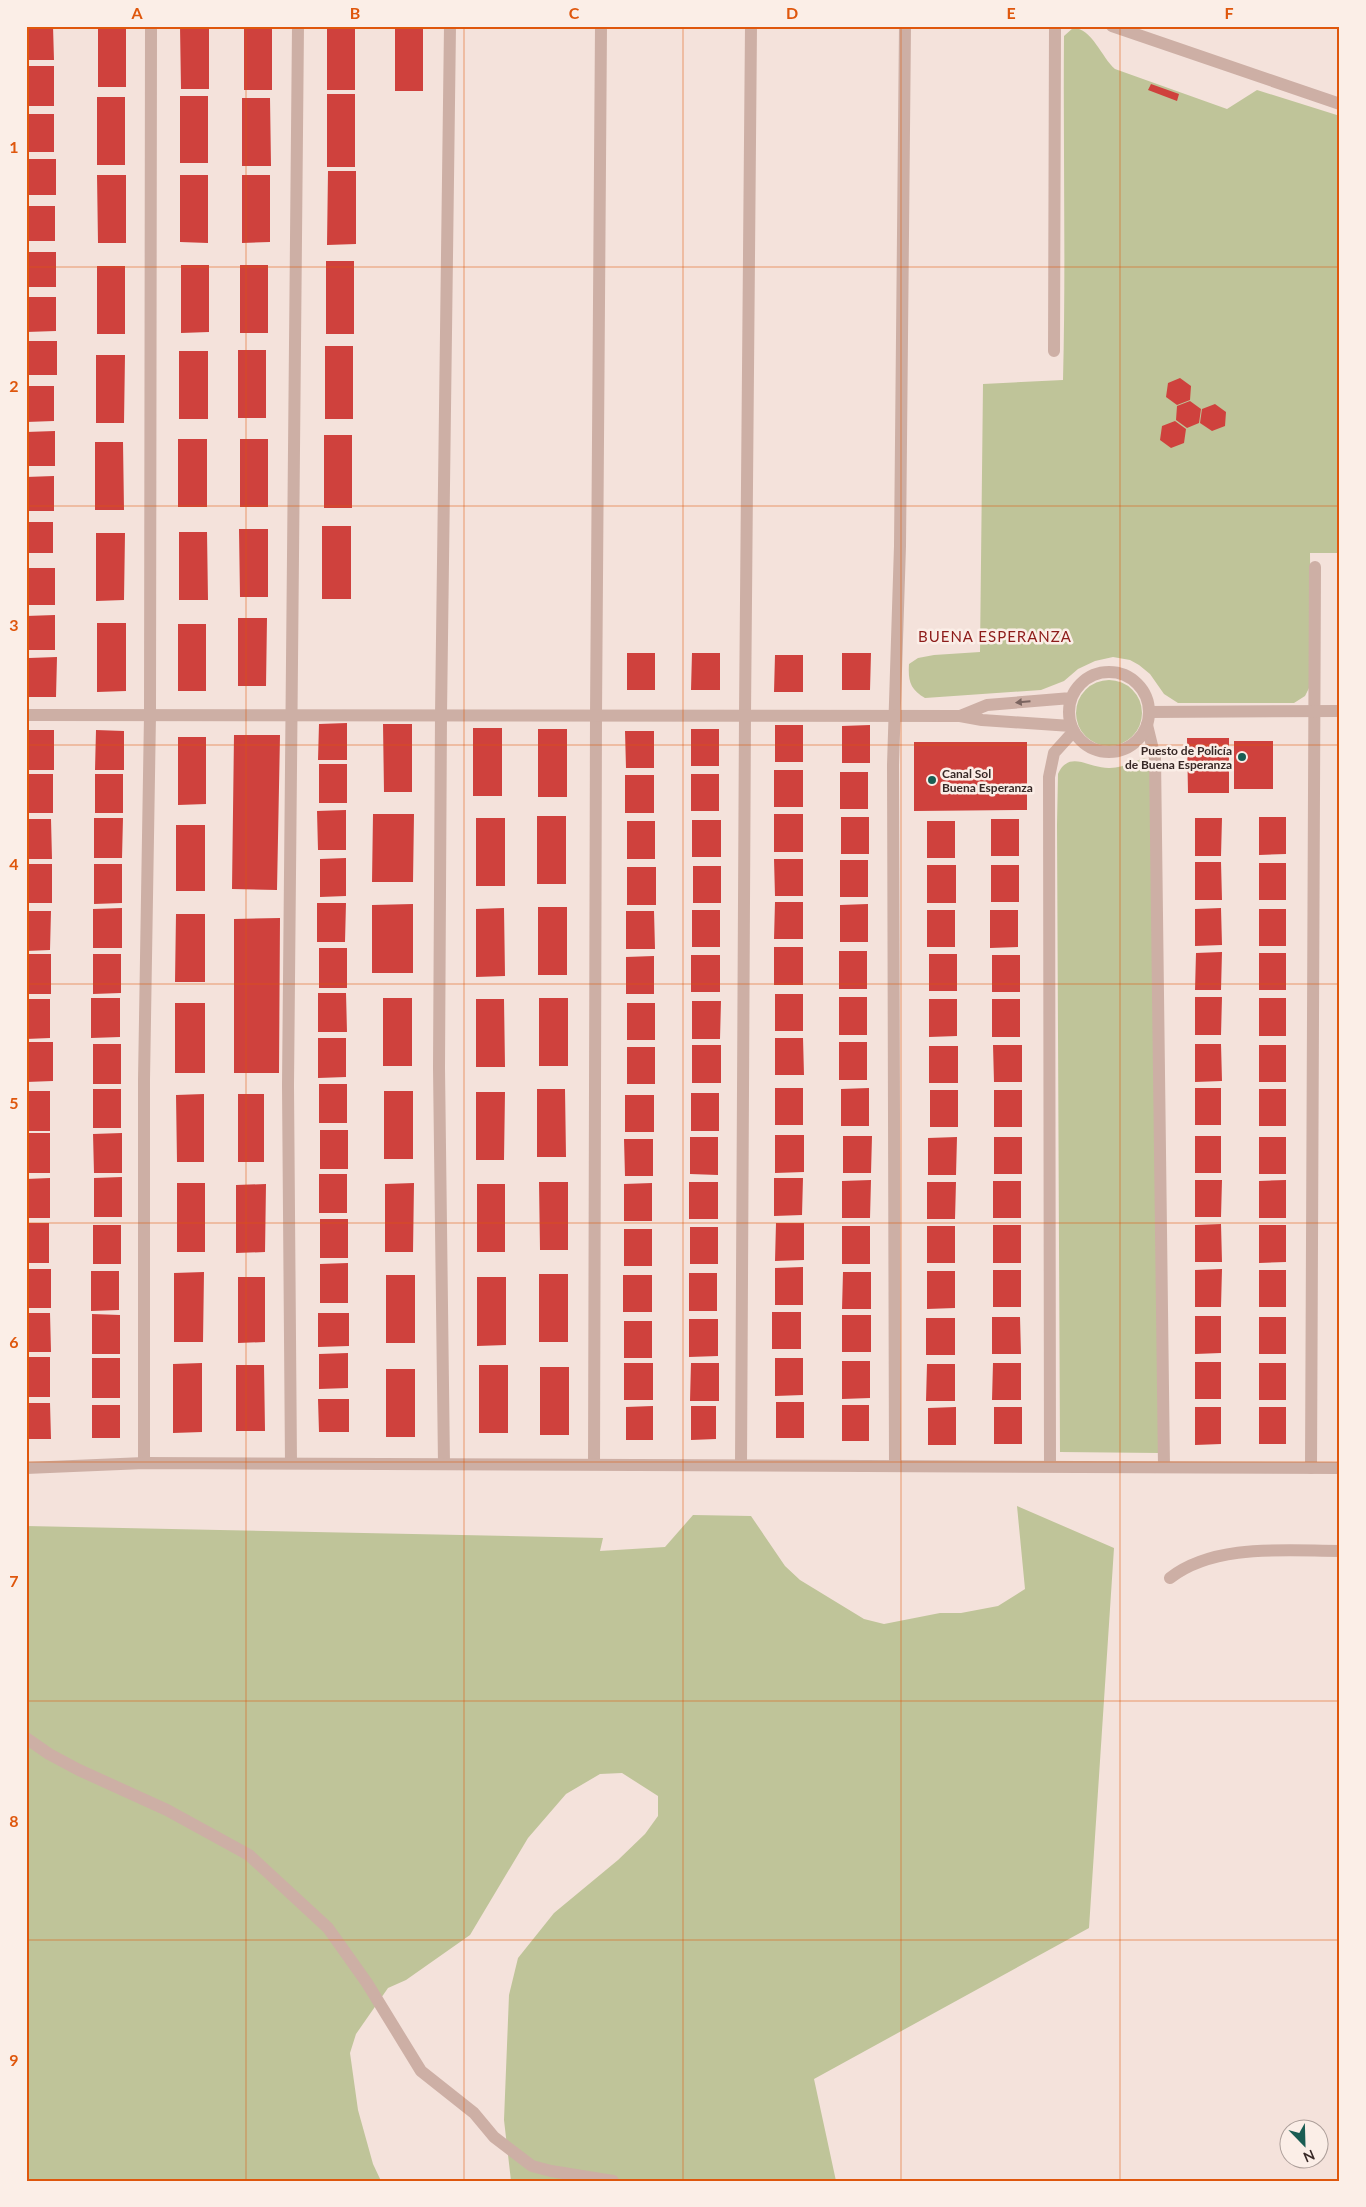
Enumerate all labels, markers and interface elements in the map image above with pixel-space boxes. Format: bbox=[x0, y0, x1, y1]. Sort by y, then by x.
text: A bbox=[130, 3, 143, 22]
text: B bbox=[350, 3, 360, 22]
text: C bbox=[569, 3, 580, 22]
text: D bbox=[786, 3, 798, 22]
text: E bbox=[1006, 3, 1016, 22]
text: F bbox=[1224, 3, 1234, 22]
text: 1 bbox=[9, 137, 19, 156]
text: 2 bbox=[9, 376, 19, 395]
text: 3 bbox=[9, 615, 19, 634]
district label: BUENA ESPERANZA bbox=[918, 627, 1072, 645]
one-way arrow bbox=[1014, 698, 1030, 706]
place label: Puesto de Policía de Buena Esperanza bbox=[1125, 743, 1232, 772]
marker: Puesto de Policía de Buena Esperanza bbox=[1236, 751, 1248, 763]
place label: Canal Sol Buena Esperanza bbox=[942, 766, 1033, 795]
marker: Canal Sol Buena Esperanza bbox=[926, 774, 938, 786]
text: 4 bbox=[9, 854, 19, 873]
text: 5 bbox=[9, 1093, 19, 1112]
text: 6 bbox=[9, 1332, 19, 1351]
text: 7 bbox=[9, 1571, 19, 1590]
text: 8 bbox=[9, 1811, 19, 1830]
text: 9 bbox=[9, 2050, 19, 2069]
north arrow bbox=[1278, 2120, 1328, 2170]
text: N bbox=[1301, 2146, 1318, 2166]

